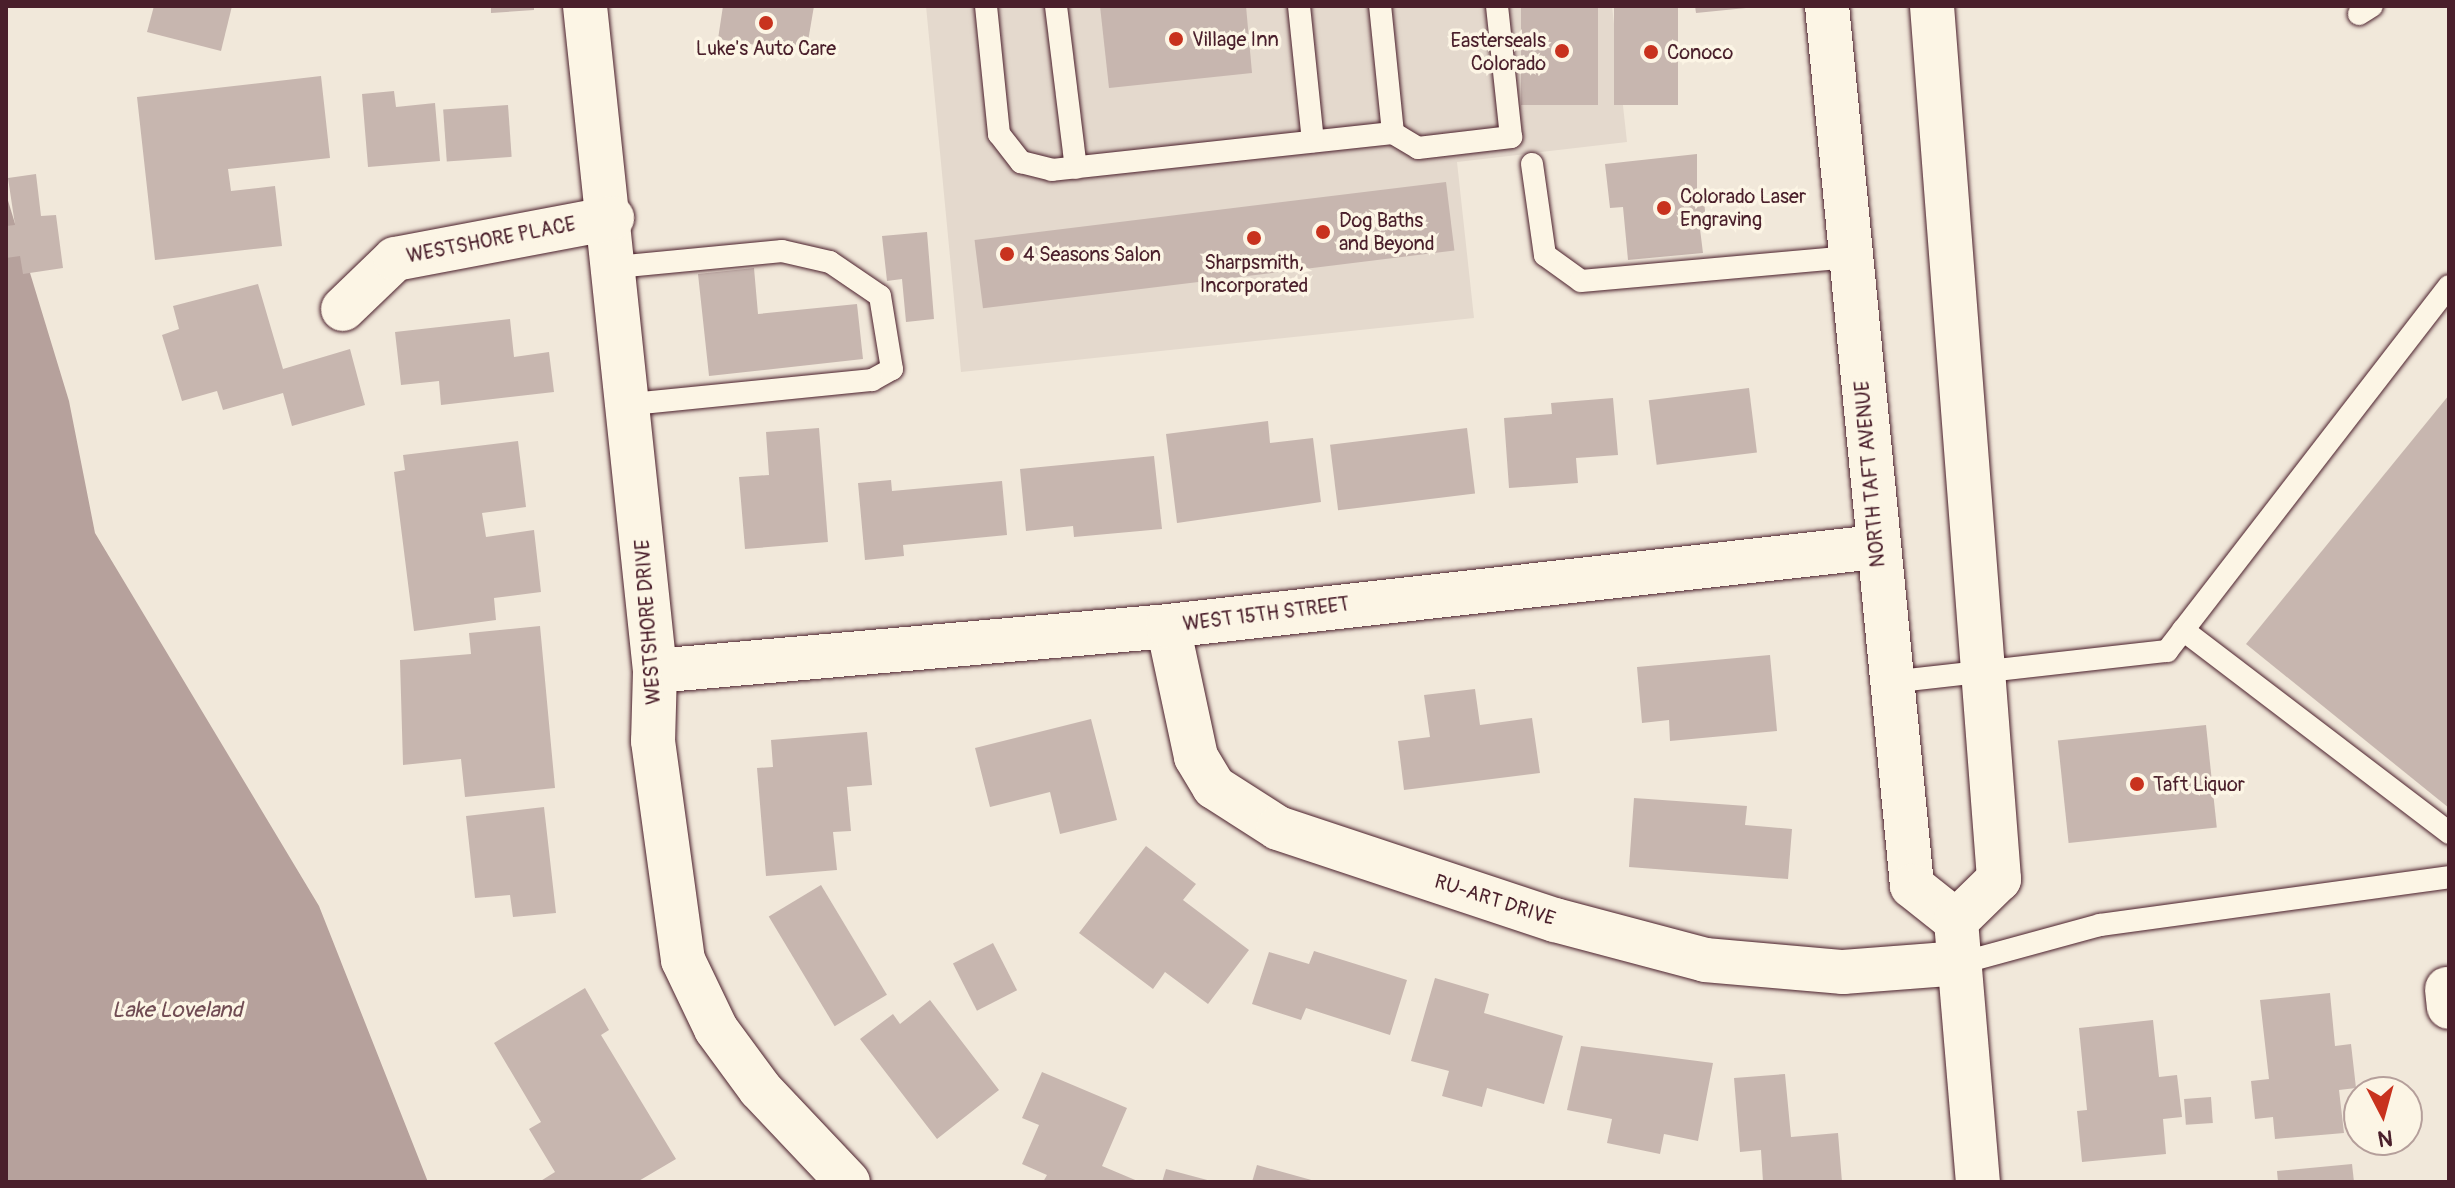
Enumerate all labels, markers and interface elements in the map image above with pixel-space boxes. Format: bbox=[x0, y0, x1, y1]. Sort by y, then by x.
marker: Luke's Auto Care bbox=[757, 14, 775, 32]
place label: Village Inn bbox=[1192, 27, 1279, 51]
place label: Easterseals Colorado bbox=[1451, 28, 1546, 75]
marker: Village Inn bbox=[1167, 30, 1185, 48]
place label: Luke's Auto Care bbox=[696, 36, 836, 60]
place label: Conoco bbox=[1667, 40, 1733, 64]
marker: Easterseals Colorado bbox=[1553, 42, 1571, 60]
marker: Conoco bbox=[1642, 43, 1660, 61]
place label: Colorado Laser Engraving bbox=[1680, 184, 1806, 231]
marker: Colorado Laser Engraving bbox=[1655, 199, 1673, 217]
place label: Dog Baths and Beyond bbox=[1339, 208, 1435, 255]
street label: WESTSHORE PLACE bbox=[404, 212, 578, 268]
marker: Dog Baths and Beyond bbox=[1314, 223, 1332, 241]
marker: Sharpsmith, Incorporated bbox=[1245, 229, 1263, 247]
place label: 4 Seasons Salon bbox=[1023, 242, 1161, 266]
marker: 4 Seasons Salon bbox=[998, 245, 1016, 263]
place label: Sharpsmith, Incorporated bbox=[1200, 250, 1308, 297]
street label: NORTH TAFT AVENUE bbox=[1850, 380, 1890, 568]
street label: WESTSHORE DRIVE bbox=[630, 539, 666, 705]
street label: WEST 15TH STREET bbox=[1181, 592, 1351, 636]
place label: Taft Liquor bbox=[2153, 772, 2245, 796]
marker: Taft Liquor bbox=[2128, 775, 2146, 793]
street label: RU-ART DRIVE bbox=[1432, 869, 1558, 931]
water label: Lake Loveland bbox=[112, 998, 242, 1024]
north arrow bbox=[2343, 1076, 2423, 1156]
text: N bbox=[2376, 1123, 2394, 1153]

